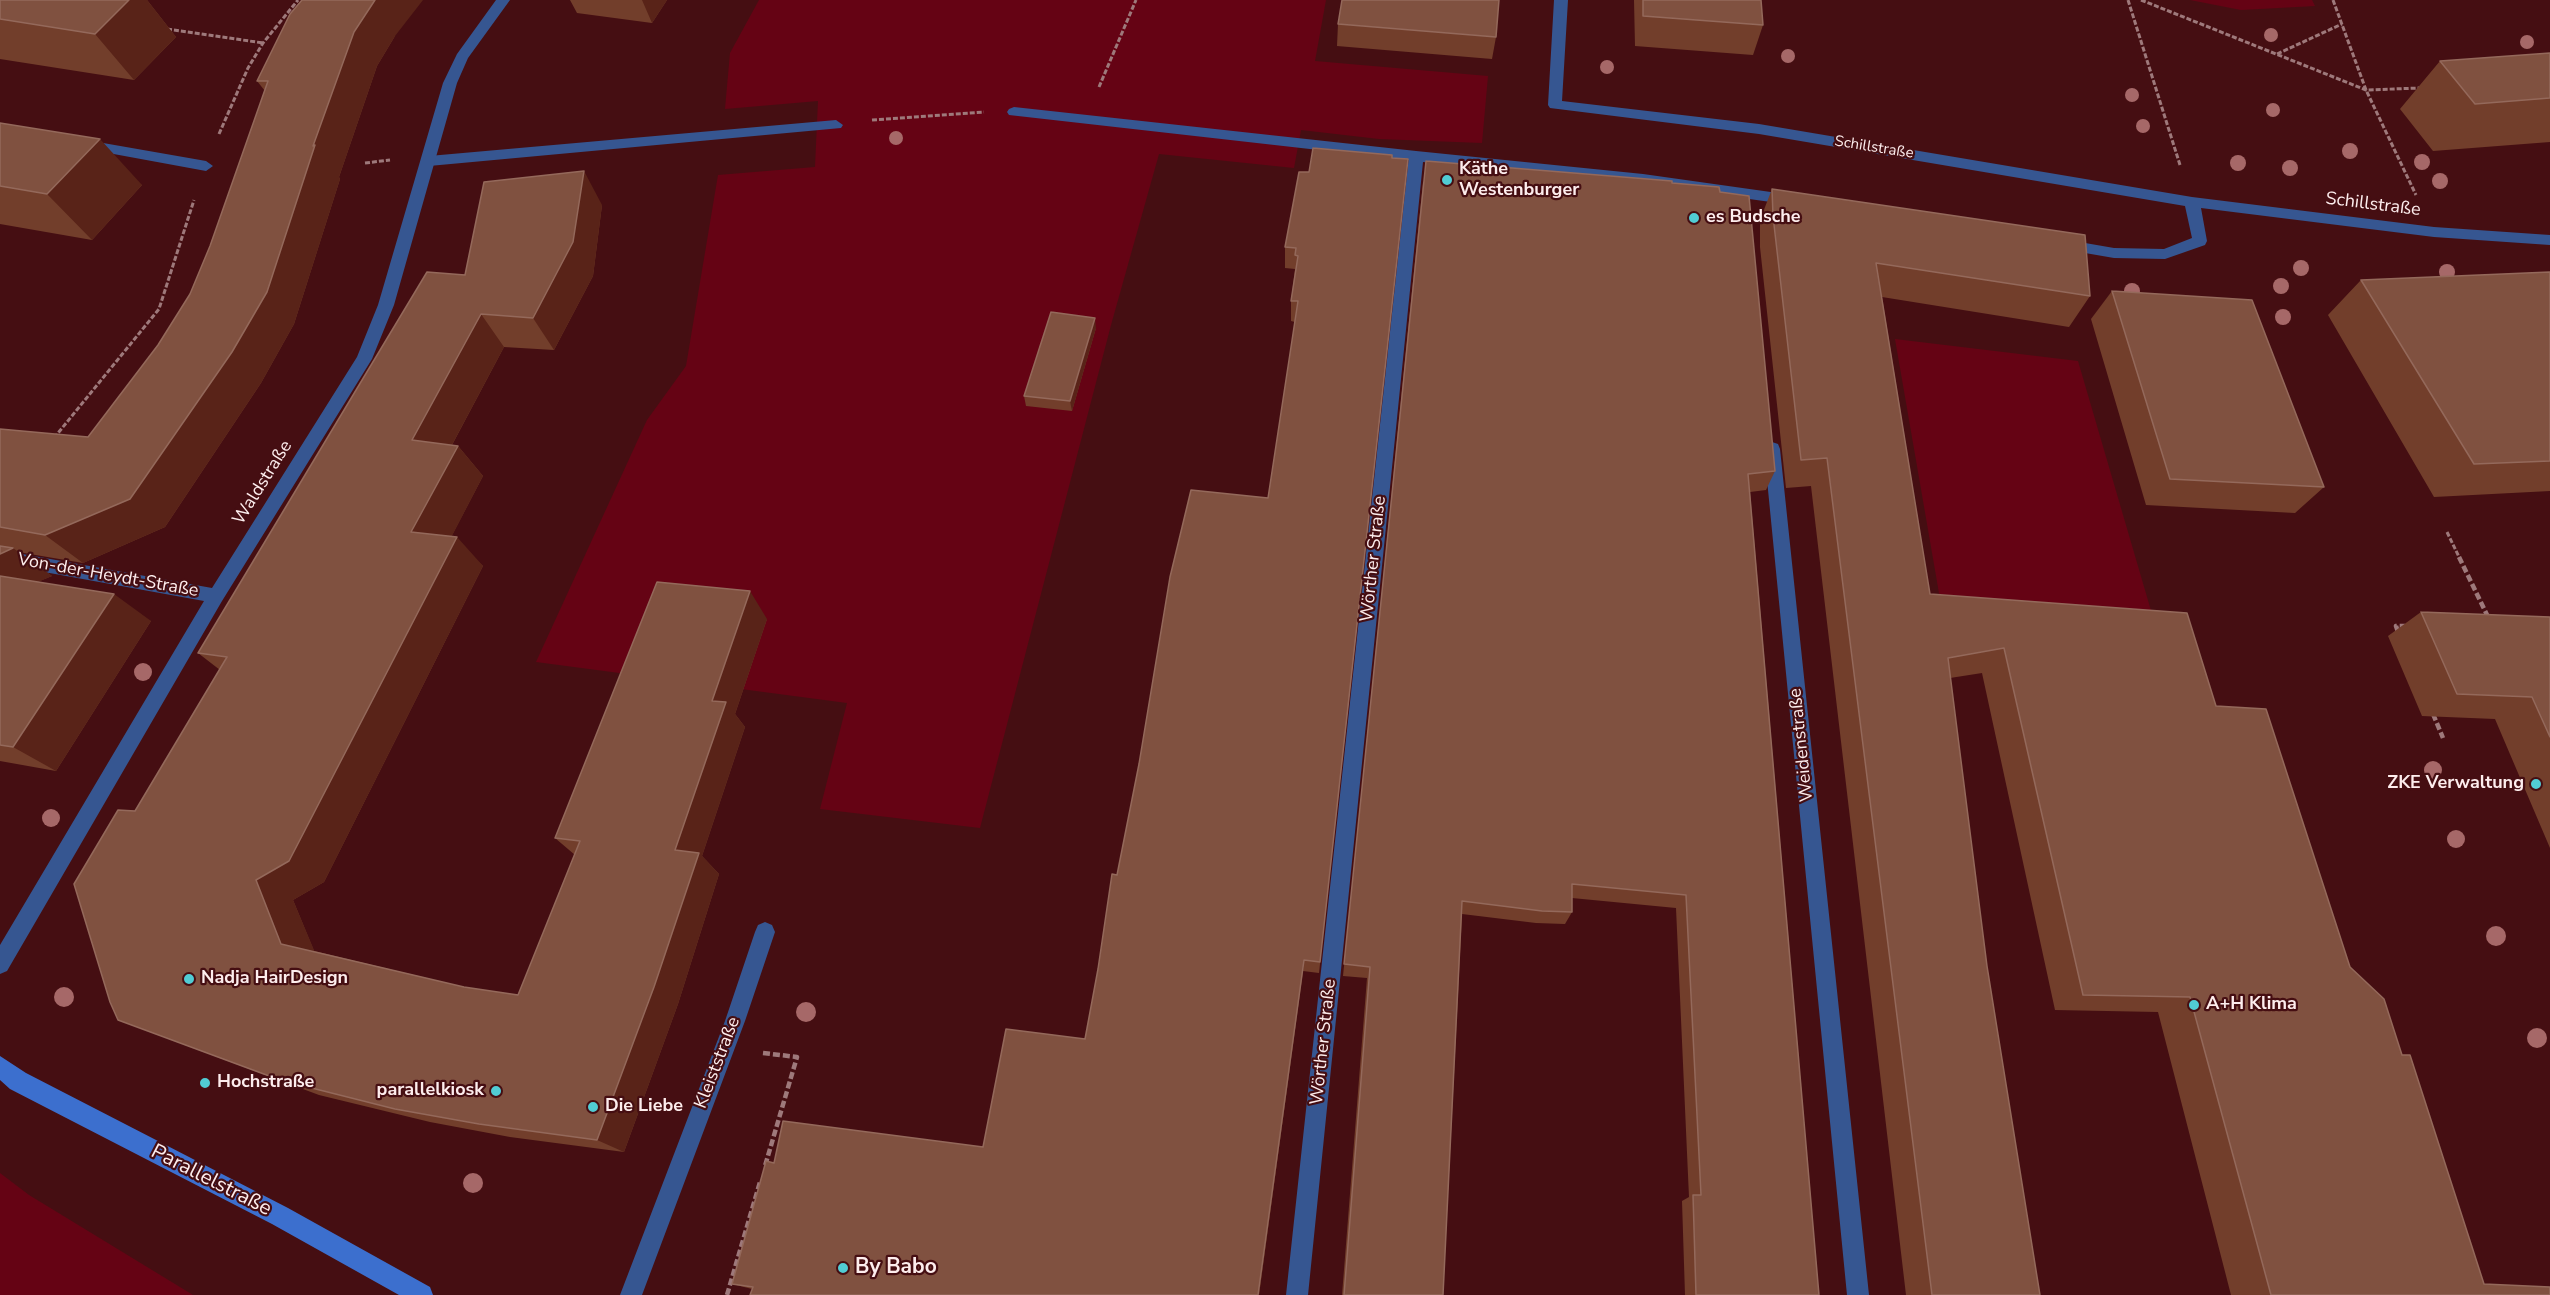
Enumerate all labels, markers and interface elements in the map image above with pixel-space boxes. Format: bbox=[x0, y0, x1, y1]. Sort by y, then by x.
street label: Schillstraße bbox=[1833, 133, 1915, 163]
place label: Käthe Westenburger bbox=[1459, 159, 1579, 201]
marker: Käthe Westenburger bbox=[1440, 173, 1454, 187]
street label: Schillstraße bbox=[2324, 188, 2422, 222]
place label: es Budsche bbox=[1706, 207, 1801, 229]
marker: es Budsche bbox=[1687, 211, 1701, 225]
street label: Waldstraße bbox=[229, 437, 297, 529]
street label: Wörther Straße bbox=[1357, 495, 1391, 623]
street label: Von-der-Heydt-Straße bbox=[16, 549, 200, 603]
street label: Weidenstraße bbox=[1785, 687, 1819, 803]
place label: ZKE Verwaltung bbox=[2387, 773, 2524, 795]
marker: ZKE Verwaltung bbox=[2529, 777, 2543, 791]
place label: Nadja HairDesign bbox=[201, 968, 348, 990]
marker: Nadja HairDesign bbox=[182, 972, 196, 986]
street label: Wörther Straße bbox=[1307, 978, 1341, 1106]
place label: A+H Klima bbox=[2206, 994, 2297, 1016]
marker: A+H Klima bbox=[2187, 998, 2201, 1012]
street label: Kleiststraße bbox=[691, 1014, 745, 1112]
place label: Hochstraße bbox=[217, 1072, 314, 1094]
marker: Hochstraße bbox=[198, 1076, 212, 1090]
place label: parallelkiosk bbox=[377, 1080, 484, 1102]
marker: parallelkiosk bbox=[489, 1084, 503, 1098]
place label: Die Liebe bbox=[605, 1096, 683, 1118]
marker: Die Liebe bbox=[586, 1100, 600, 1114]
street label: Parallelstraße bbox=[146, 1140, 276, 1222]
place label: By Babo bbox=[855, 1255, 937, 1281]
marker: By Babo bbox=[836, 1261, 850, 1275]

